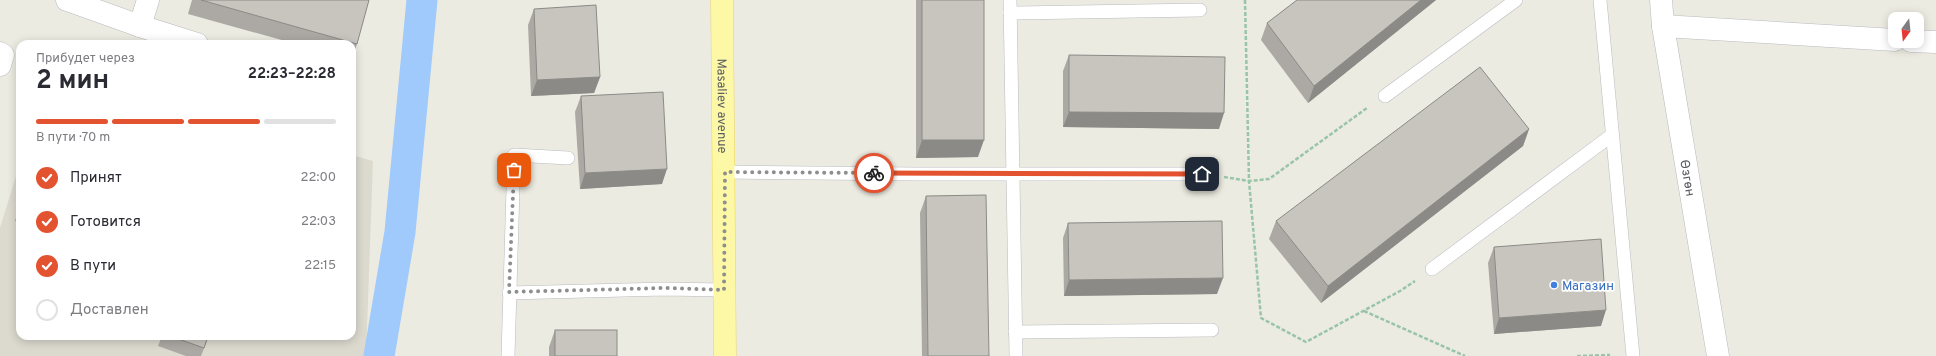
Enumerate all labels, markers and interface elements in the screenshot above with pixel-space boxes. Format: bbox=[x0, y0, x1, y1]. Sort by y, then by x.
north arrow bbox=[1888, 12, 1924, 48]
map controls bbox=[1888, 12, 1924, 48]
text: Прибудет через bbox=[36, 51, 135, 67]
street label: Masaliev avenue bbox=[712, 58, 729, 154]
text: 2 мин bbox=[36, 65, 109, 98]
text: 22:23–22:28 bbox=[248, 65, 336, 84]
text: В пути · 70 m bbox=[36, 130, 110, 146]
pin bbox=[497, 153, 531, 187]
courier bbox=[854, 153, 894, 193]
pin bbox=[1185, 157, 1219, 191]
icon: bag bbox=[503, 159, 525, 181]
street label: Өзгөн bbox=[1675, 159, 1697, 198]
icon: bike bbox=[863, 162, 885, 184]
icon: home bbox=[1191, 163, 1213, 185]
icon: check bbox=[36, 167, 58, 189]
text: Принят bbox=[70, 169, 122, 188]
text: 22:00 bbox=[301, 170, 336, 186]
icon: check bbox=[36, 211, 58, 233]
text: Готовится bbox=[70, 213, 141, 232]
text: 22:03 bbox=[301, 214, 336, 230]
icon: check bbox=[36, 255, 58, 277]
text: В пути bbox=[70, 257, 116, 276]
text: 22:15 bbox=[304, 258, 336, 274]
place label: Магазин bbox=[1562, 279, 1614, 295]
marker: Магазин bbox=[1549, 280, 1559, 290]
text: Доставлен bbox=[70, 301, 149, 320]

